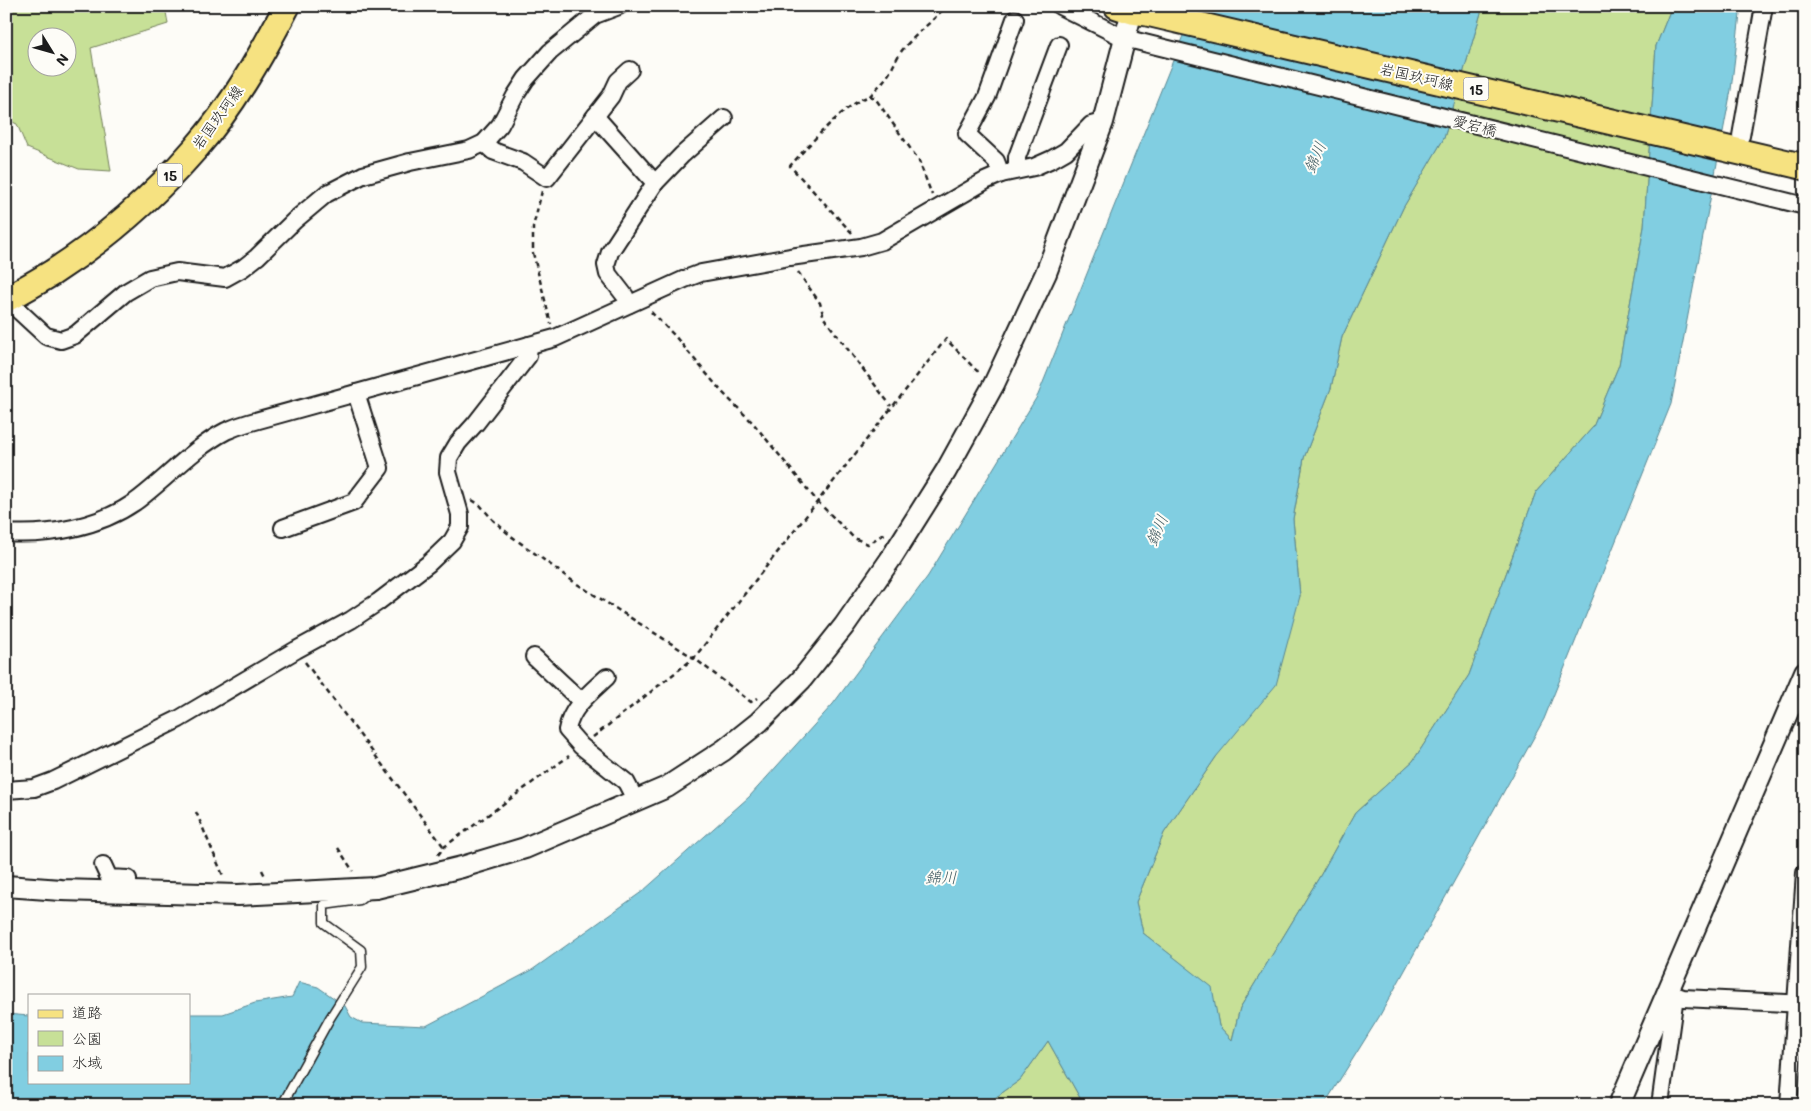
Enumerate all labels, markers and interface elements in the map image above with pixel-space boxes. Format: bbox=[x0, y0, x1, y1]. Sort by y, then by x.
north arrow bbox=[28, 28, 78, 78]
text: N bbox=[52, 50, 74, 70]
street label: 岩国玖珂線 bbox=[1378, 58, 1456, 94]
road number: 15 bbox=[1464, 78, 1488, 100]
street label: 岩国玖珂線 bbox=[187, 81, 247, 153]
street label: 愛宕橋 bbox=[1451, 110, 1499, 140]
water label: 錦川 bbox=[1298, 138, 1330, 176]
road number: 15 bbox=[158, 164, 182, 186]
water label: 錦川 bbox=[1140, 511, 1172, 549]
water label: 錦川 bbox=[925, 866, 957, 887]
legend bbox=[28, 994, 190, 1084]
text: 道路 bbox=[72, 1002, 102, 1022]
text: 公園 bbox=[72, 1028, 102, 1048]
text: 水域 bbox=[72, 1052, 102, 1072]

